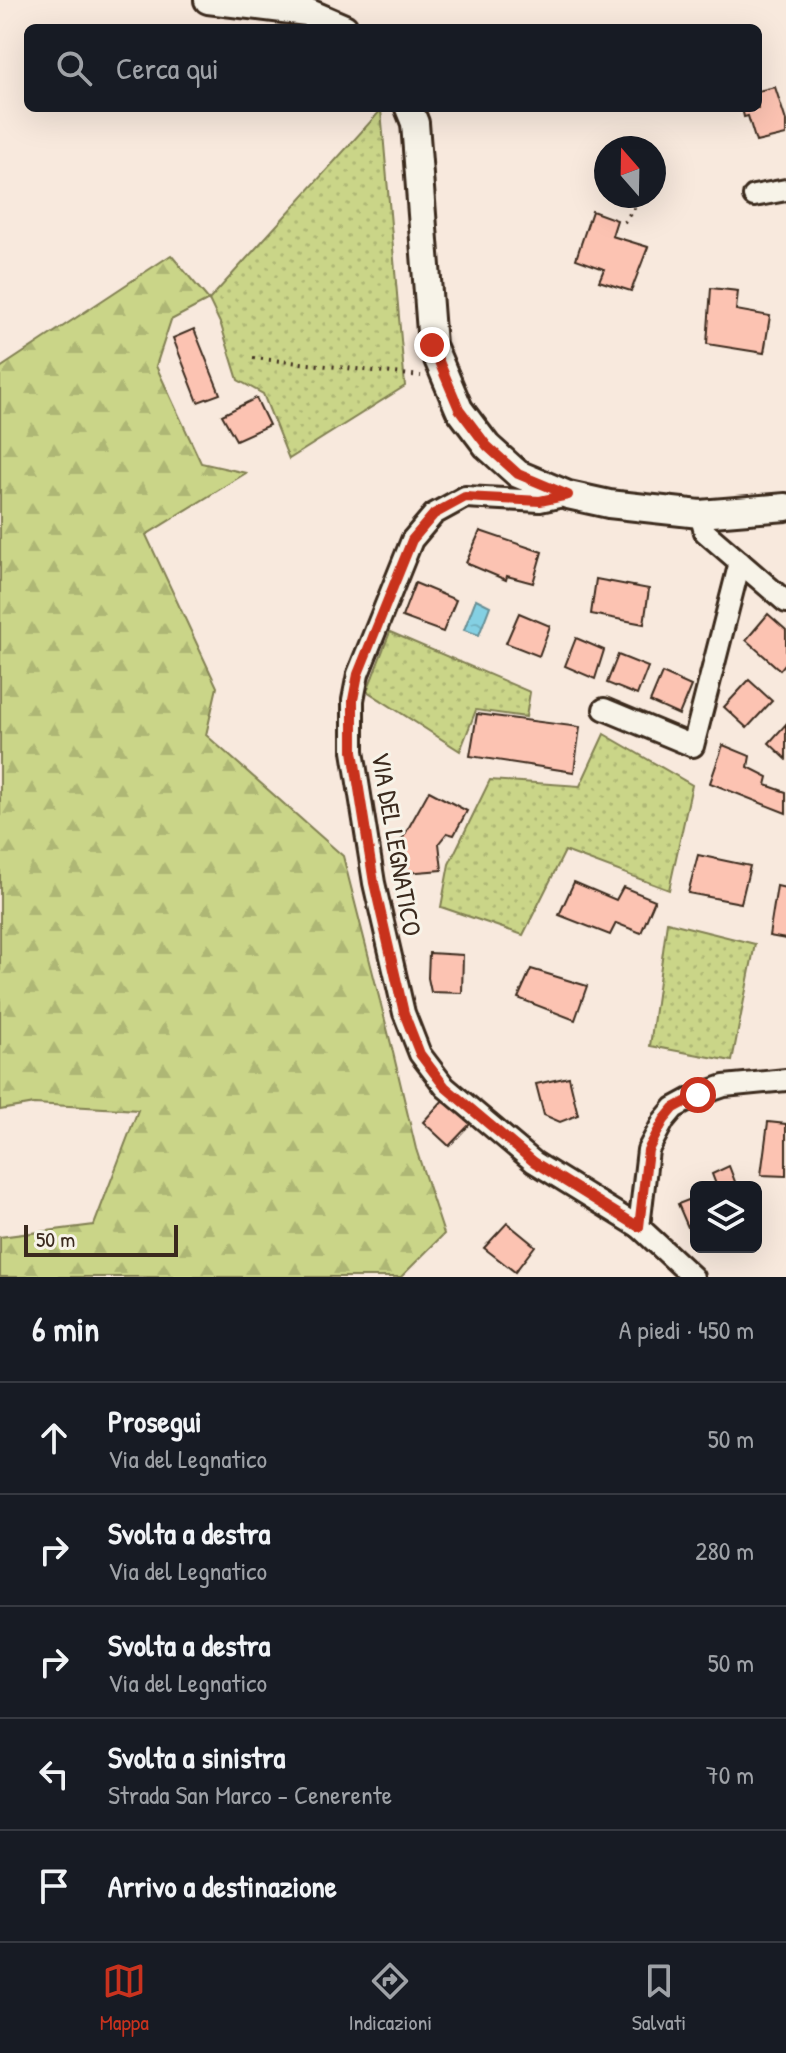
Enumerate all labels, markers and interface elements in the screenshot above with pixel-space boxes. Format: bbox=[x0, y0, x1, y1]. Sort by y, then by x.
search box bbox=[24, 24, 762, 112]
icon: search bbox=[52, 46, 96, 90]
text: Cerca qui bbox=[116, 48, 219, 88]
north arrow bbox=[594, 136, 666, 208]
route end bbox=[414, 327, 450, 363]
street label: VIA DEL LEGNATICO bbox=[364, 749, 430, 939]
route start bbox=[680, 1077, 716, 1113]
map controls bbox=[690, 1181, 762, 1253]
button: layers bbox=[690, 1181, 762, 1253]
scale bar bbox=[24, 1221, 178, 1257]
text: 50 m bbox=[36, 1224, 75, 1254]
text: 6 min bbox=[32, 1306, 100, 1352]
text: A piedi · 450 m bbox=[619, 1312, 754, 1347]
text: Prosegui bbox=[108, 1401, 202, 1441]
icon: ahead bbox=[32, 1416, 76, 1460]
text: 50 m bbox=[708, 1421, 754, 1456]
text: Via del Legnatico bbox=[108, 1441, 267, 1476]
text: Svolta a destra bbox=[108, 1513, 270, 1553]
icon: right bbox=[32, 1528, 76, 1572]
text: 280 m bbox=[695, 1533, 754, 1568]
text: Via del Legnatico bbox=[108, 1553, 267, 1588]
text: Svolta a destra bbox=[108, 1625, 270, 1665]
icon: right bbox=[32, 1640, 76, 1684]
text: 50 m bbox=[708, 1645, 754, 1680]
text: Via del Legnatico bbox=[108, 1665, 267, 1700]
text: Svolta a sinistra bbox=[108, 1737, 285, 1777]
icon: left bbox=[32, 1752, 76, 1796]
text: 70 m bbox=[706, 1757, 754, 1792]
text: Strada San Marco - Cenerente bbox=[108, 1777, 392, 1812]
icon: arrive bbox=[32, 1864, 76, 1908]
text: Arrivo a destinazione bbox=[108, 1866, 337, 1906]
tab: Mappa bbox=[100, 1959, 149, 2037]
tab: Indicazioni bbox=[348, 1959, 432, 2037]
tab: Salvati bbox=[632, 1959, 686, 2037]

